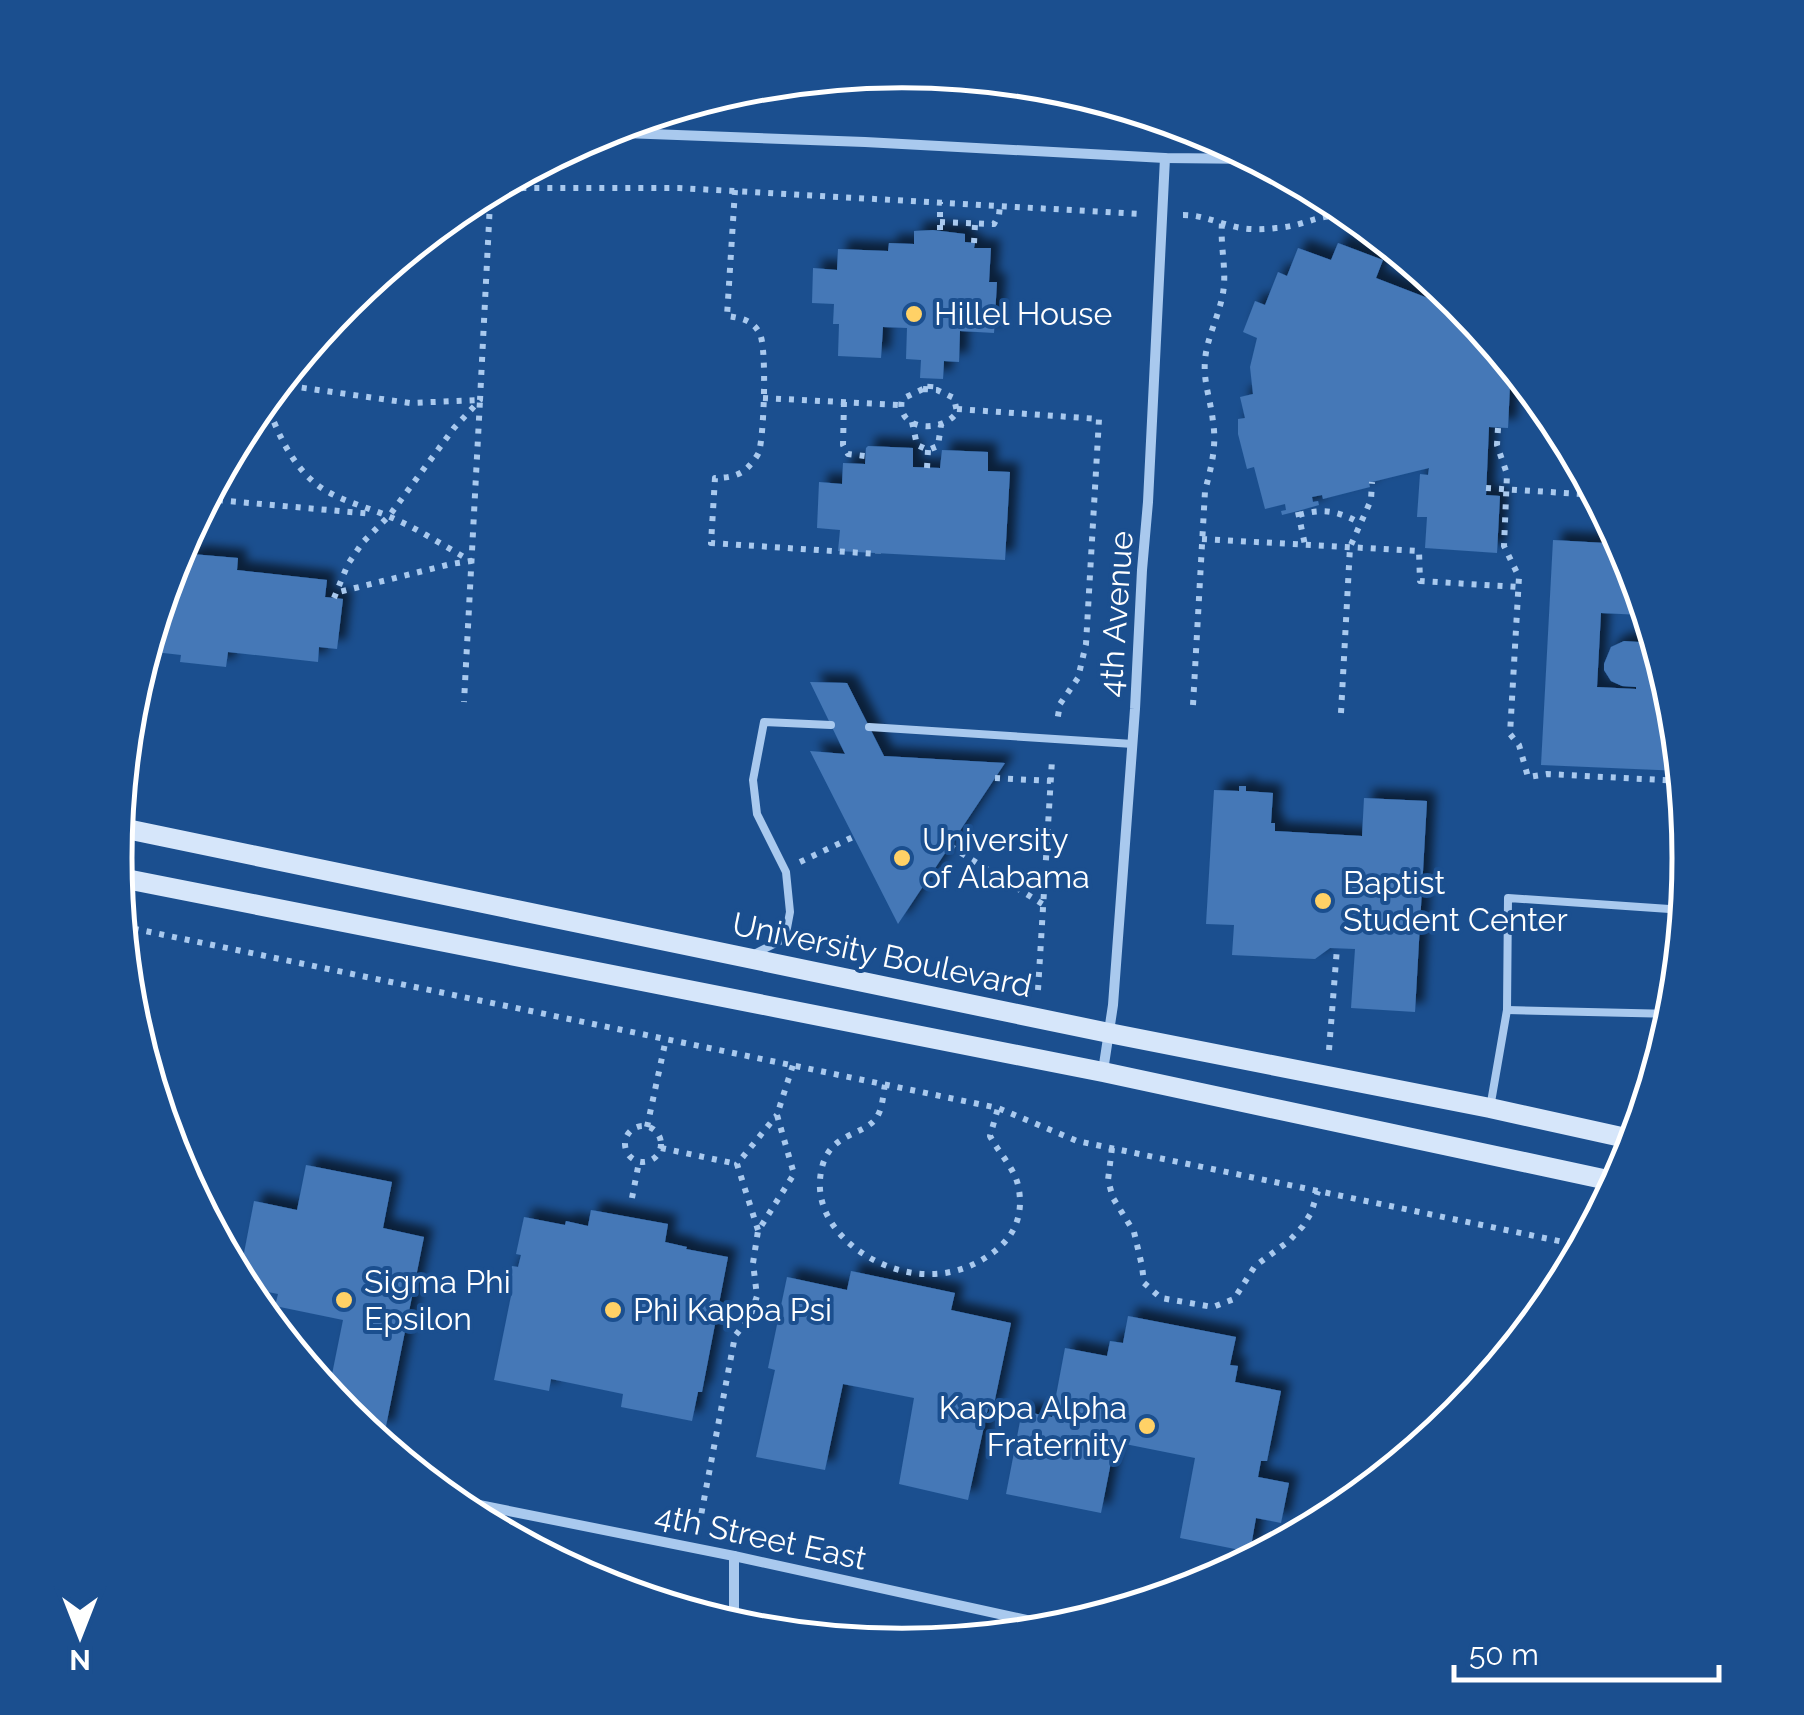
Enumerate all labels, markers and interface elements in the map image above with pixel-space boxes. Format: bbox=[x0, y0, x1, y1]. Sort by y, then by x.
place label: Hillel House bbox=[934, 295, 1112, 332]
marker: Hillel House bbox=[903, 303, 925, 325]
street label: 4th Avenue bbox=[1091, 530, 1140, 698]
place label: University of Alabama bbox=[922, 821, 1090, 895]
marker: University of Alabama bbox=[891, 847, 913, 869]
place label: Baptist Student Center bbox=[1343, 864, 1568, 938]
marker: Baptist Student Center bbox=[1312, 890, 1334, 912]
street label: University Boulevard bbox=[729, 905, 1035, 1004]
place label: Sigma Phi Epsilon bbox=[364, 1263, 511, 1337]
marker: Sigma Phi Epsilon bbox=[333, 1289, 355, 1311]
place label: Phi Kappa Psi bbox=[633, 1291, 832, 1328]
marker: Phi Kappa Psi bbox=[602, 1299, 624, 1321]
place label: Kappa Alpha Fraternity bbox=[939, 1389, 1127, 1463]
marker: Kappa Alpha Fraternity bbox=[1136, 1415, 1158, 1437]
street label: 4th Street East bbox=[652, 1496, 870, 1577]
north arrow bbox=[30, 1585, 130, 1685]
scale bar bbox=[1454, 1620, 1719, 1682]
text: 50 m bbox=[1469, 1637, 1539, 1672]
text: N bbox=[69, 1643, 91, 1676]

